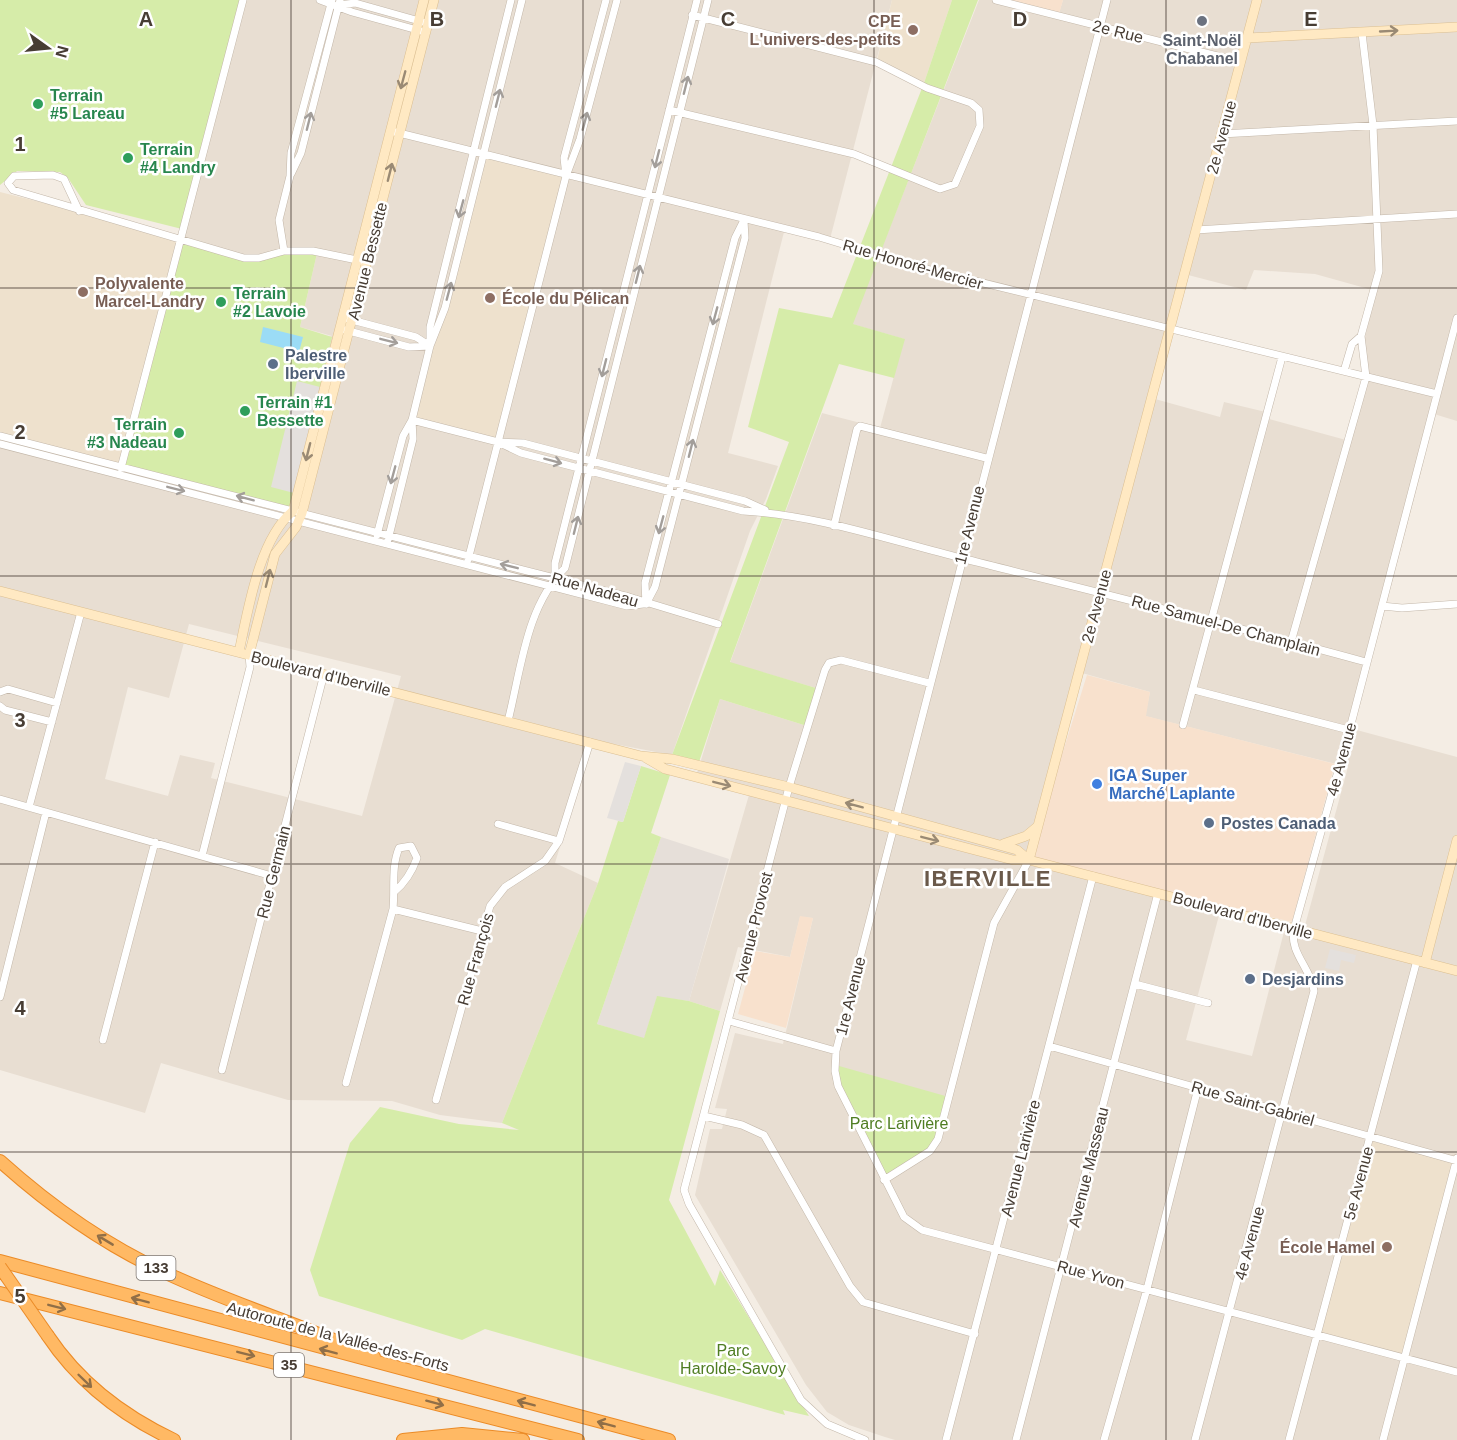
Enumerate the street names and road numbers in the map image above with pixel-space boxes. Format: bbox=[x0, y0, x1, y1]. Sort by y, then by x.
street label: 2e Rue bbox=[1091, 17, 1145, 46]
street label: 2e Avenue bbox=[1204, 98, 1239, 176]
street label: Avenue Bessette bbox=[345, 200, 390, 322]
street label: Rue Honoré-Mercier bbox=[841, 236, 986, 293]
street label: 1re Avenue bbox=[951, 484, 988, 566]
street label: 2e Avenue bbox=[1079, 567, 1114, 645]
street label: Rue Nadeau bbox=[549, 569, 640, 610]
street label: Rue Samuel-De Champlain bbox=[1130, 592, 1322, 659]
street label: Boulevard d'Iberville bbox=[249, 648, 393, 699]
street label: 4e Avenue bbox=[1324, 720, 1359, 798]
street label: Rue Germain bbox=[254, 824, 293, 920]
street label: Avenue Provost bbox=[732, 870, 775, 984]
street label: Boulevard d'Iberville bbox=[1171, 889, 1315, 942]
street label: Rue François bbox=[454, 911, 497, 1007]
street label: 1re Avenue bbox=[832, 955, 869, 1037]
street label: Rue Saint-Gabriel bbox=[1189, 1078, 1316, 1129]
street label: Avenue Larivière bbox=[998, 1098, 1043, 1218]
street label: Avenue Masseau bbox=[1065, 1105, 1112, 1229]
street label: 5e Avenue bbox=[1341, 1144, 1376, 1222]
street label: 4e Avenue bbox=[1232, 1204, 1267, 1282]
road number: 133 bbox=[136, 1256, 176, 1280]
street label: Rue Yvon bbox=[1055, 1257, 1126, 1292]
street label: Autoroute de la Vallée-des-Forts bbox=[225, 1299, 451, 1374]
road number: 35 bbox=[274, 1353, 304, 1377]

